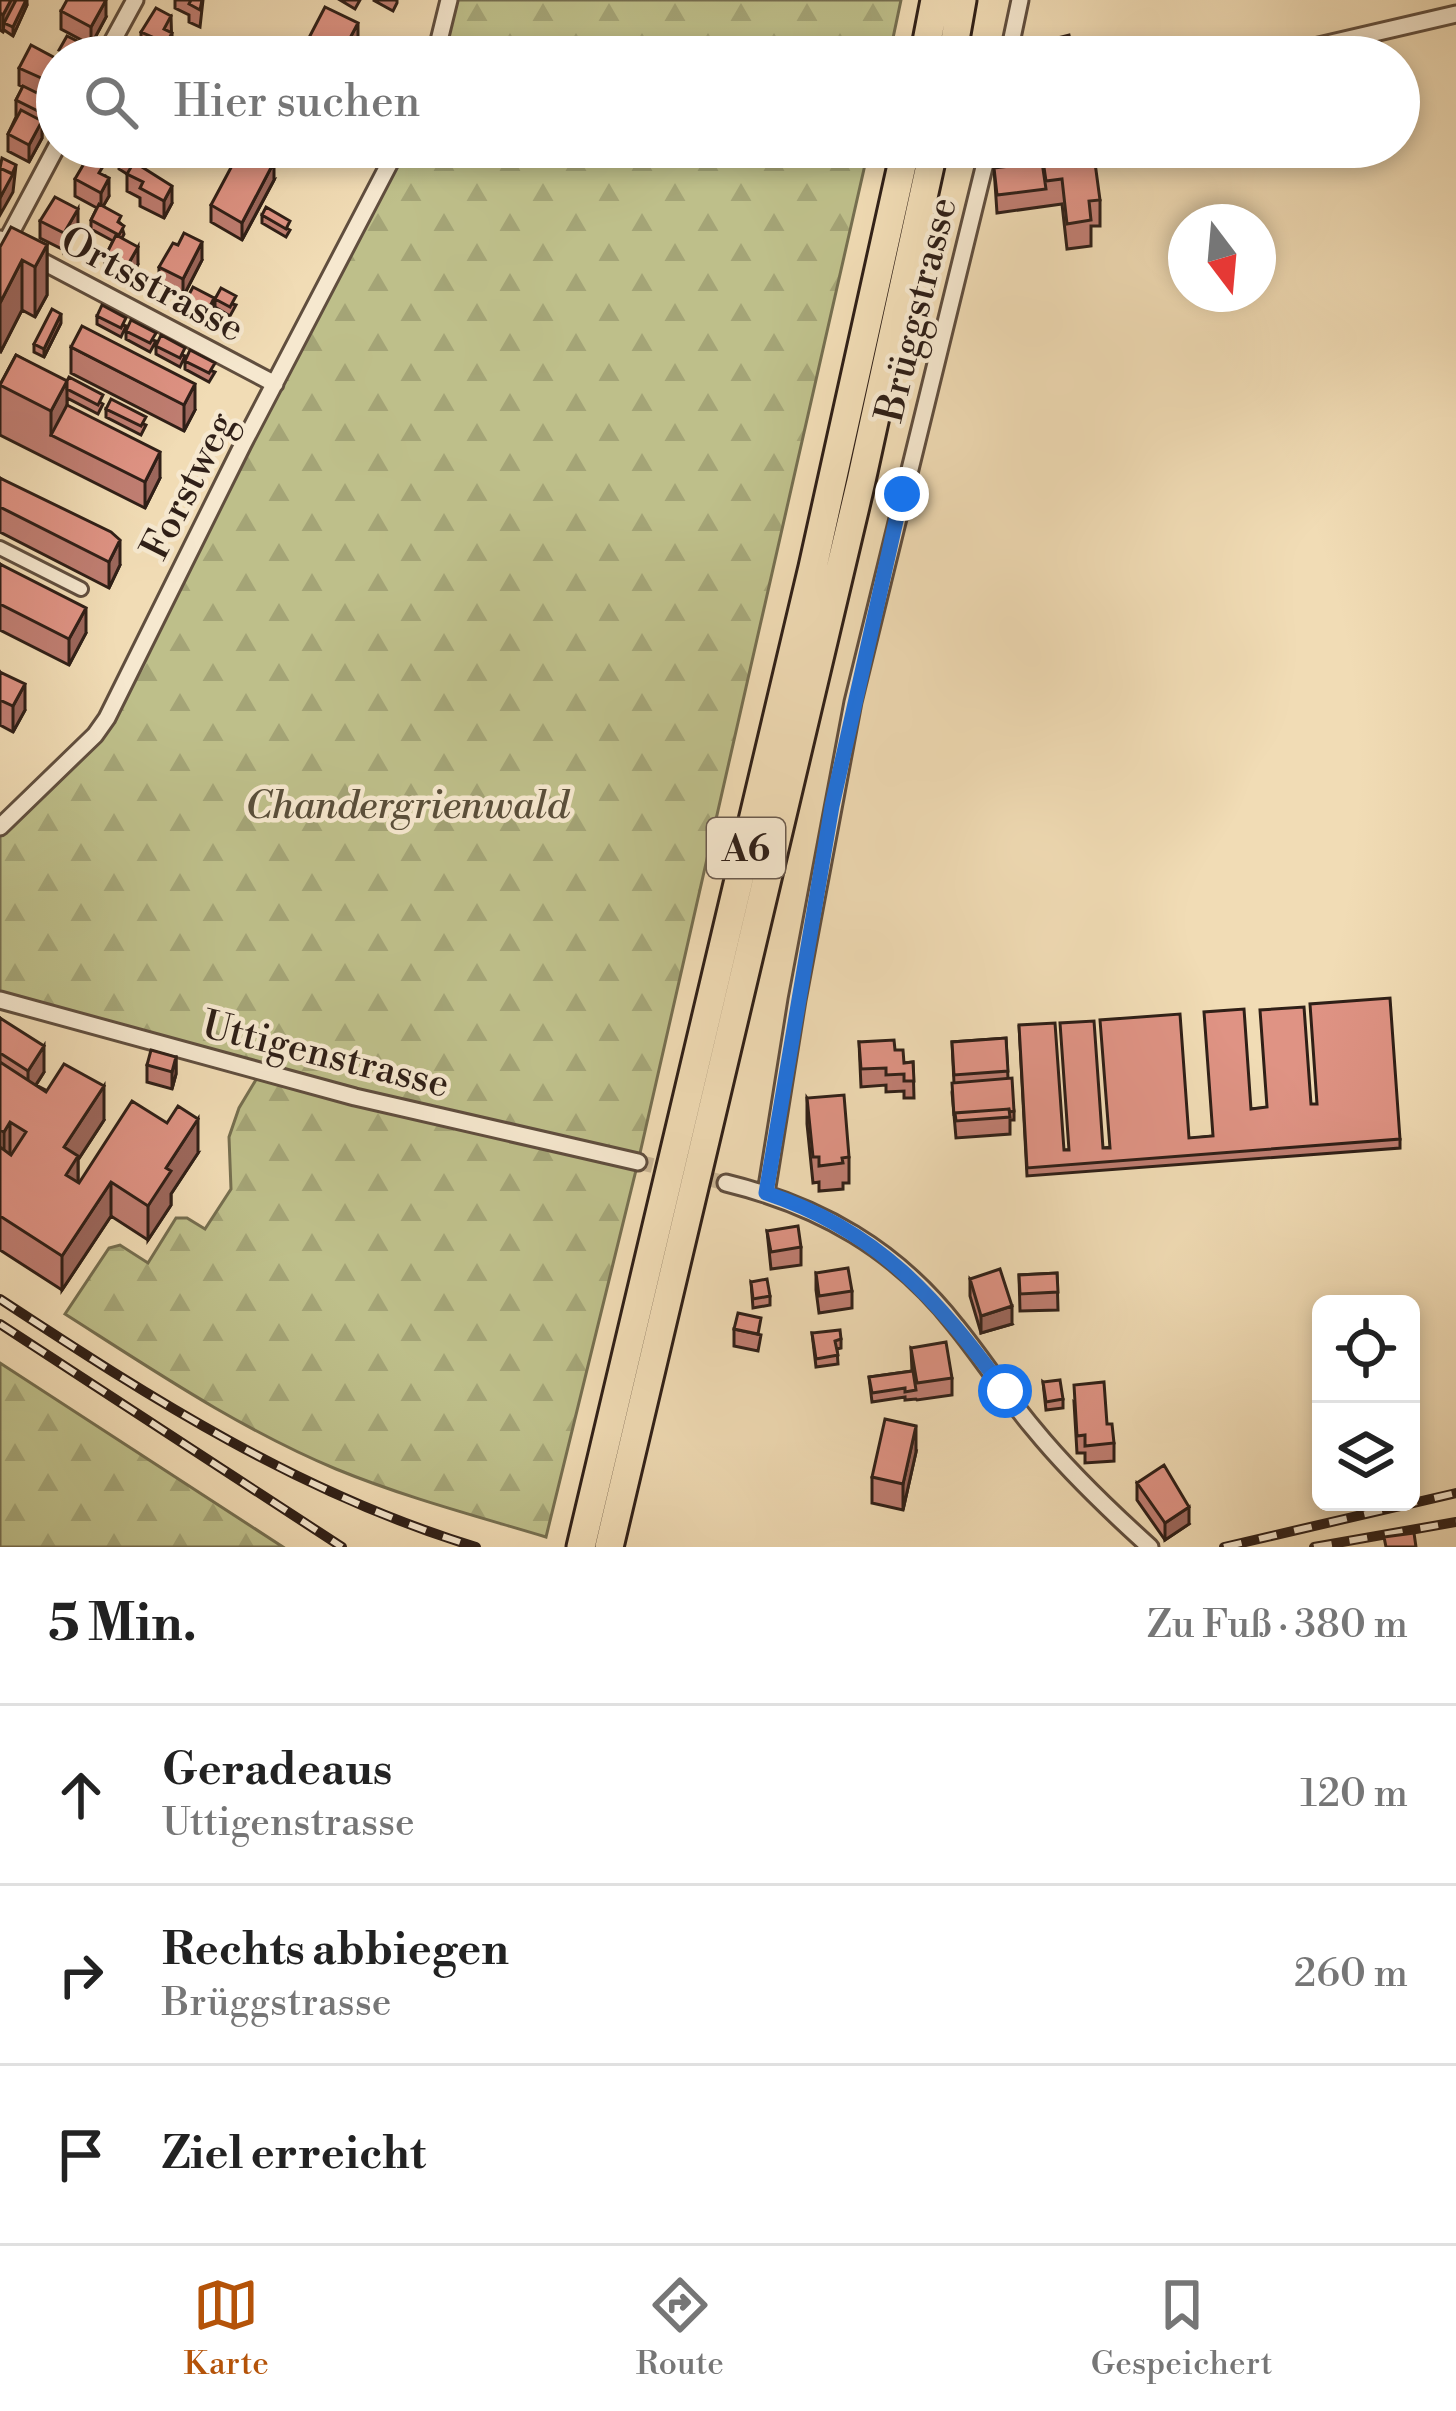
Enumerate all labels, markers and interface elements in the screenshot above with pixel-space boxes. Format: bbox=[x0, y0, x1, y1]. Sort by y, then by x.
search box bbox=[36, 36, 1420, 168]
icon: search bbox=[78, 69, 144, 135]
text: Hier suchen bbox=[174, 74, 420, 131]
street label: Brüggstrasse bbox=[866, 192, 969, 428]
north arrow bbox=[1168, 204, 1276, 312]
street label: Ortsstrasse bbox=[52, 216, 252, 354]
street label: Forstweg bbox=[131, 404, 247, 568]
route end bbox=[875, 467, 929, 521]
park label: Chandergrienwald bbox=[245, 782, 571, 831]
road number: A6 bbox=[707, 818, 785, 878]
street label: Uttigenstrasse bbox=[197, 1001, 454, 1110]
map controls bbox=[1312, 1295, 1420, 1511]
button: locate bbox=[1312, 1295, 1420, 1403]
route start bbox=[978, 1364, 1032, 1418]
button: layers bbox=[1312, 1403, 1420, 1511]
text: 5 Min. bbox=[48, 1593, 197, 1657]
text: Zu Fuß · 380 m bbox=[1147, 1601, 1408, 1650]
text: Geradeaus bbox=[162, 1742, 392, 1799]
icon: ahead bbox=[48, 1762, 114, 1828]
text: 120 m bbox=[1300, 1770, 1408, 1819]
text: Uttigenstrasse bbox=[162, 1799, 415, 1848]
text: Rechts abbiegen bbox=[162, 1922, 509, 1979]
icon: right bbox=[48, 1942, 114, 2008]
text: 260 m bbox=[1294, 1950, 1408, 1999]
text: Brüggstrasse bbox=[162, 1979, 391, 2028]
icon: arrive bbox=[48, 2122, 114, 2188]
text: Ziel erreicht bbox=[162, 2126, 426, 2183]
tab: Karte bbox=[184, 2272, 269, 2385]
tab: Route bbox=[636, 2272, 724, 2385]
tab: Gespeichert bbox=[1091, 2272, 1273, 2385]

